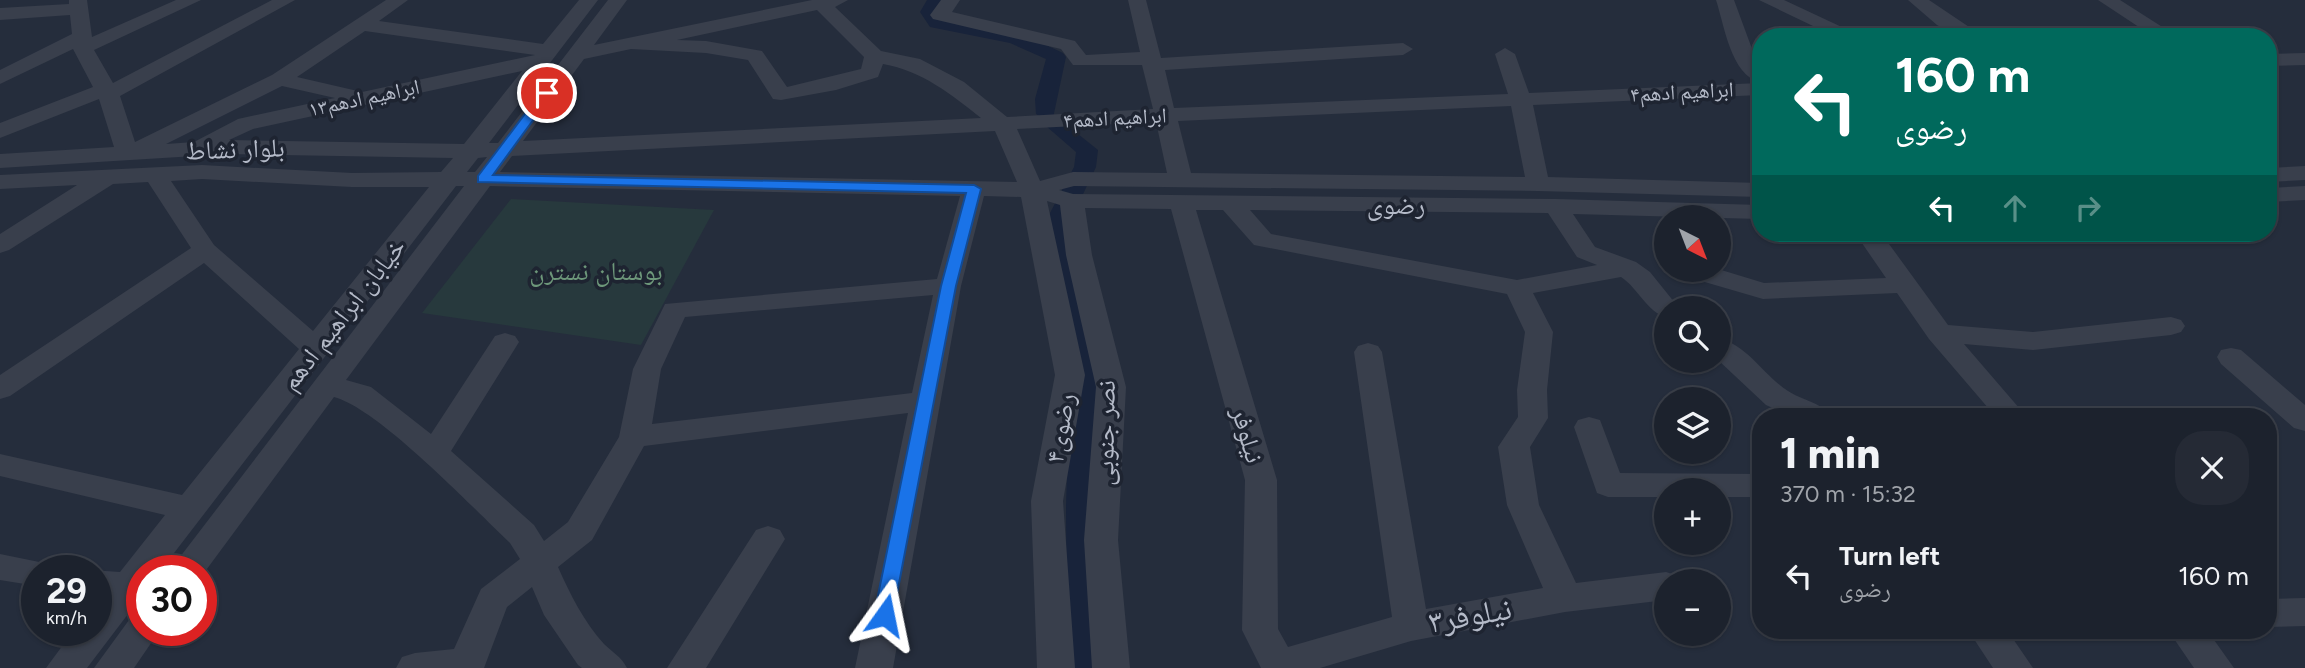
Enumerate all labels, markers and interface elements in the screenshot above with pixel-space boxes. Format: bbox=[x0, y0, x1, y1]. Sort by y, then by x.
text: 160 m bbox=[1895, 45, 2030, 104]
icon: left bbox=[1780, 56, 1871, 147]
pin bbox=[517, 63, 577, 123]
street label: ابراهیم ادهم۱۳ bbox=[306, 74, 422, 123]
icon: arrive bbox=[528, 74, 566, 112]
street label: ابراهیم ادهم۴ bbox=[1630, 76, 1734, 109]
street label: ابراهیم ادهم۴ bbox=[1063, 102, 1167, 135]
text: رضوی bbox=[1895, 109, 1967, 147]
street label: بلوار نشاط bbox=[185, 131, 285, 167]
street label: رضوی bbox=[1367, 189, 1425, 221]
icon: left bbox=[1923, 189, 1961, 227]
icon: ahead bbox=[1996, 189, 2034, 227]
icon: right bbox=[2069, 189, 2107, 227]
north arrow bbox=[1654, 205, 1731, 282]
map controls bbox=[1654, 205, 1731, 646]
street label: خیابان ابراهیم ادهم bbox=[274, 231, 413, 397]
park label: بوستان نسترن bbox=[529, 255, 663, 287]
button: search bbox=[1654, 296, 1731, 373]
street label: نصر جنوبی bbox=[1088, 380, 1122, 486]
button: layers bbox=[1654, 387, 1731, 464]
street label: رضوی۴ bbox=[1038, 391, 1082, 465]
street label: نیلوفر bbox=[1225, 402, 1271, 467]
text: 1 min bbox=[1780, 428, 1880, 479]
button: close bbox=[2175, 431, 2249, 505]
button: + bbox=[1654, 478, 1731, 555]
text: 370 m · 15:32 bbox=[1780, 480, 1916, 508]
text: Turn left bbox=[1839, 540, 1940, 572]
speed limit sign: 30 bbox=[126, 555, 217, 646]
icon: left bbox=[1780, 557, 1818, 595]
text: 160 m bbox=[2178, 560, 2249, 592]
button: − bbox=[1654, 569, 1731, 646]
text: 29 bbox=[46, 570, 87, 612]
text: رضوی bbox=[1839, 575, 1891, 603]
position arrow bbox=[848, 578, 922, 652]
street label: نیلوفر۳ bbox=[1425, 589, 1515, 641]
text: km/h bbox=[46, 607, 87, 629]

